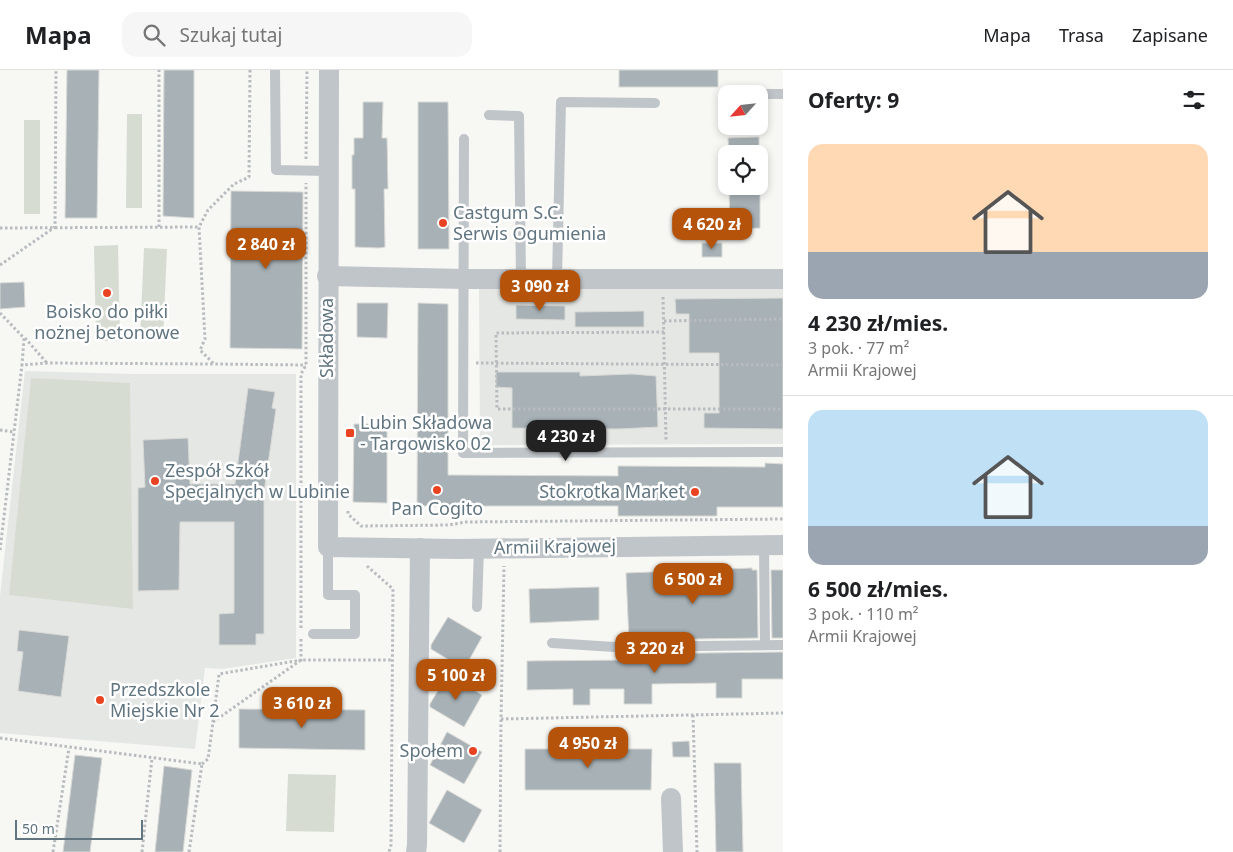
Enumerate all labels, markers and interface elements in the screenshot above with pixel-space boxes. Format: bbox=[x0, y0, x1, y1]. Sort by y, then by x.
search box bbox=[122, 12, 472, 57]
text: Mapa bbox=[25, 18, 92, 51]
icon: search bbox=[140, 21, 168, 49]
text: Szukaj tutaj bbox=[180, 22, 282, 48]
text: Mapa bbox=[983, 23, 1031, 47]
text: Trasa bbox=[1059, 23, 1104, 47]
text: Zapisane bbox=[1132, 23, 1208, 47]
north arrow bbox=[718, 85, 768, 135]
map controls bbox=[718, 85, 768, 195]
text: Oferty: 9 bbox=[808, 86, 899, 114]
icon: filters bbox=[1180, 86, 1208, 114]
button: locate bbox=[718, 145, 768, 195]
icon: home bbox=[963, 177, 1053, 267]
place label: Castgum S.C. Serwis Ogumienia bbox=[453, 200, 606, 245]
pin: 4 620 zł bbox=[660, 208, 764, 250]
text: 4 620 zł bbox=[683, 213, 741, 235]
marker: Castgum S.C. Serwis Ogumienia bbox=[437, 217, 449, 229]
pin: 2 840 zł bbox=[214, 228, 318, 270]
text: 2 840 zł bbox=[237, 233, 295, 255]
pin: 3 090 zł bbox=[488, 270, 592, 312]
text: 3 090 zł bbox=[511, 275, 569, 297]
marker: Boisko do piłki nożnej betonowe bbox=[101, 287, 113, 299]
street label: Składowa bbox=[314, 298, 338, 378]
place label: Boisko do piłki nożnej betonowe bbox=[34, 299, 180, 344]
text: 4 230 zł/mies. bbox=[808, 309, 948, 337]
text: 3 pok. · 77 m² bbox=[808, 337, 909, 359]
text: Armii Krajowej bbox=[808, 359, 917, 381]
place label: Lubin Składowa - Targowisko 02 bbox=[360, 410, 492, 455]
pin: 4 230 zł bbox=[514, 420, 618, 462]
text: 4 230 zł bbox=[537, 425, 595, 447]
marker: Lubin Składowa - Targowisko 02 bbox=[344, 427, 356, 439]
icon: home bbox=[963, 442, 1053, 532]
place label: Zespół Szkół Specjalnych w Lubinie bbox=[165, 458, 350, 503]
marker: Zespół Szkół Specjalnych w Lubinie bbox=[149, 475, 161, 487]
place label: Stokrotka Market bbox=[539, 479, 685, 503]
marker: Pan Cogito bbox=[431, 484, 443, 496]
marker: Stokrotka Market bbox=[689, 486, 701, 498]
place label: Pan Cogito bbox=[391, 496, 483, 520]
street label: Armii Krajowej bbox=[494, 533, 616, 559]
pin: 6 500 zł bbox=[641, 562, 745, 605]
text: 6 500 zł bbox=[664, 568, 722, 590]
text: 6 500 zł/mies. bbox=[808, 575, 948, 603]
text: 3 pok. · 110 m² bbox=[808, 603, 918, 625]
text: Armii Krajowej bbox=[808, 625, 917, 647]
pin: 3 220 zł bbox=[603, 632, 707, 674]
text: 3 220 zł bbox=[626, 637, 684, 659]
pin: 5 100 zł bbox=[404, 658, 508, 701]
text: 5 100 zł bbox=[427, 664, 485, 686]
place label: Przedszkole Miejskie Nr 2 bbox=[110, 677, 220, 722]
pin: 3 610 zł bbox=[250, 686, 354, 729]
text: 3 610 zł bbox=[273, 692, 331, 714]
marker: Przedszkole Miejskie Nr 2 bbox=[94, 694, 106, 706]
pin: 4 950 zł bbox=[536, 726, 640, 769]
text: 4 950 zł bbox=[559, 732, 617, 754]
place label: Społem bbox=[400, 738, 463, 762]
marker: Społem bbox=[467, 745, 479, 757]
scale bar bbox=[15, 817, 142, 840]
text: 50 m bbox=[22, 819, 55, 838]

